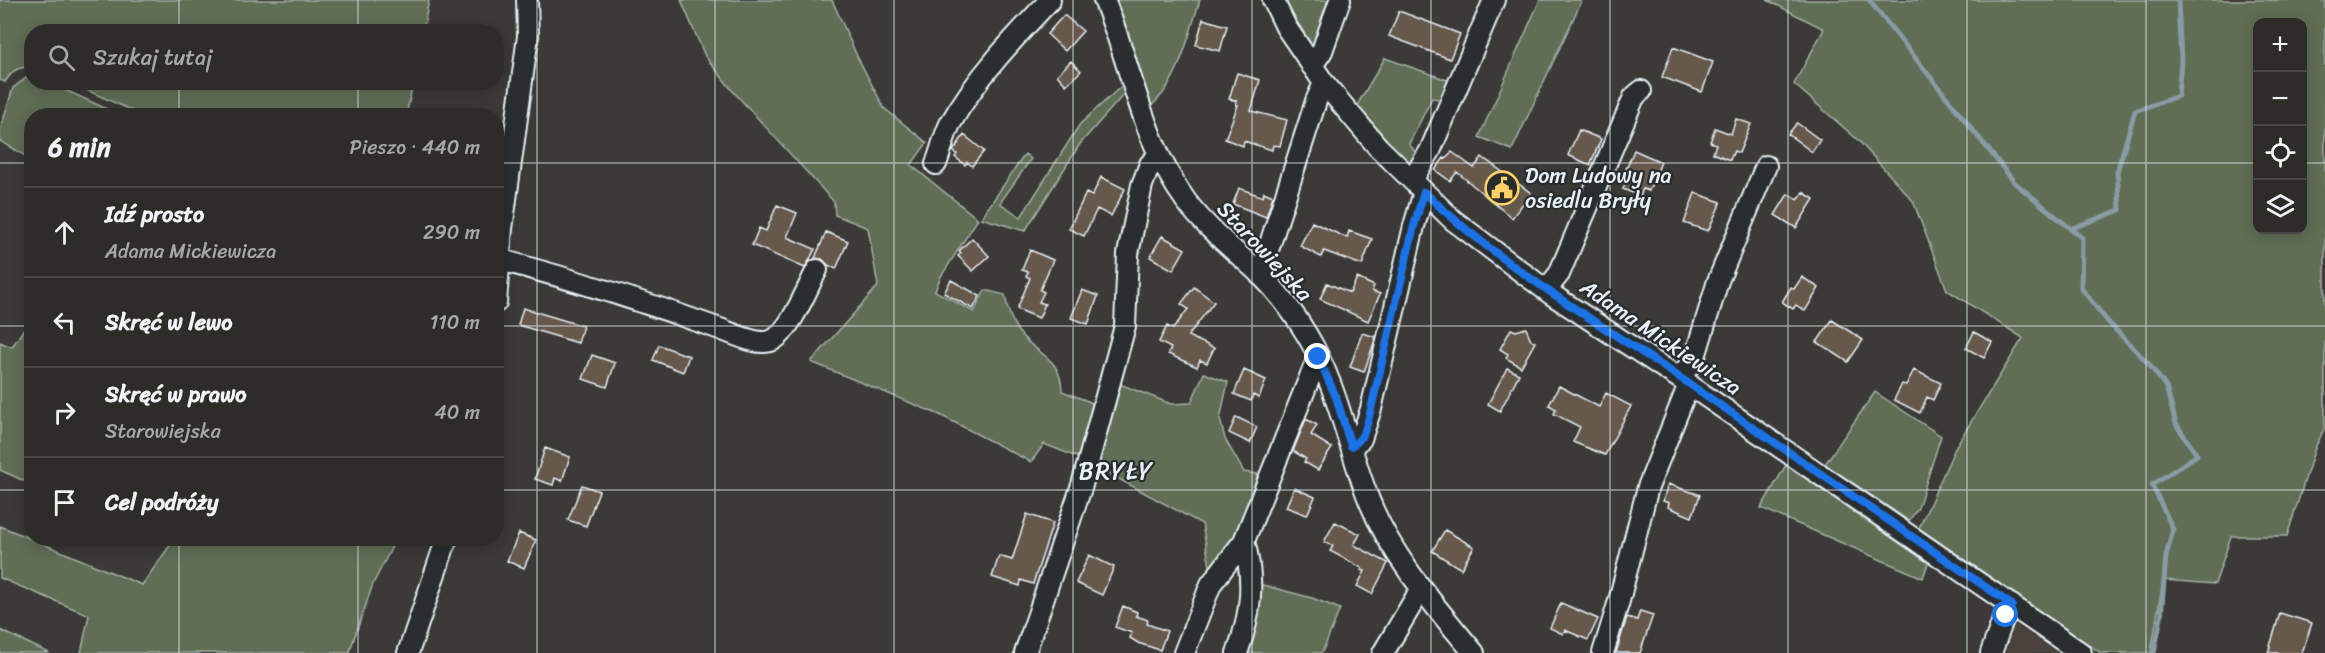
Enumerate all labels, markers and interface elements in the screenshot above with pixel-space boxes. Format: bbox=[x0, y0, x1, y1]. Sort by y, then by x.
map controls bbox=[2253, 18, 2307, 234]
button: + bbox=[2253, 18, 2307, 72]
search box bbox=[24, 24, 504, 90]
text: Szukaj tutaj bbox=[93, 38, 212, 77]
icon: search bbox=[45, 41, 78, 74]
button: − bbox=[2253, 72, 2307, 126]
text: 6 min bbox=[48, 124, 111, 170]
button: locate bbox=[2253, 126, 2307, 180]
text: Pieszo · 440 m bbox=[350, 130, 480, 165]
place label: Dom Ludowy na osiedlu Bryły bbox=[1525, 156, 1672, 220]
public building icon: Dom Ludowy na osiedlu Bryły bbox=[1484, 170, 1520, 206]
button: layers bbox=[2253, 180, 2307, 234]
street label: Starowiejska bbox=[1207, 191, 1323, 312]
text: Idź prosto bbox=[105, 195, 204, 234]
text: 290 m bbox=[423, 215, 480, 250]
icon: ahead bbox=[48, 216, 81, 249]
text: Adama Mickiewicza bbox=[105, 234, 276, 269]
street label: Adama Mickiewicza bbox=[1571, 268, 1750, 406]
text: Skręć w lewo bbox=[105, 303, 232, 342]
text: 110 m bbox=[430, 305, 480, 340]
icon: left bbox=[48, 306, 81, 339]
route end bbox=[1304, 343, 1330, 369]
text: Skręć w prawo bbox=[105, 375, 247, 414]
text: 40 m bbox=[434, 395, 480, 430]
icon: right bbox=[48, 396, 81, 429]
text: Starowiejska bbox=[105, 414, 221, 449]
district label: BRYŁY bbox=[1079, 450, 1154, 492]
text: Cel podróży bbox=[105, 483, 218, 522]
icon: arrive bbox=[48, 486, 81, 519]
route start bbox=[1992, 601, 2018, 627]

